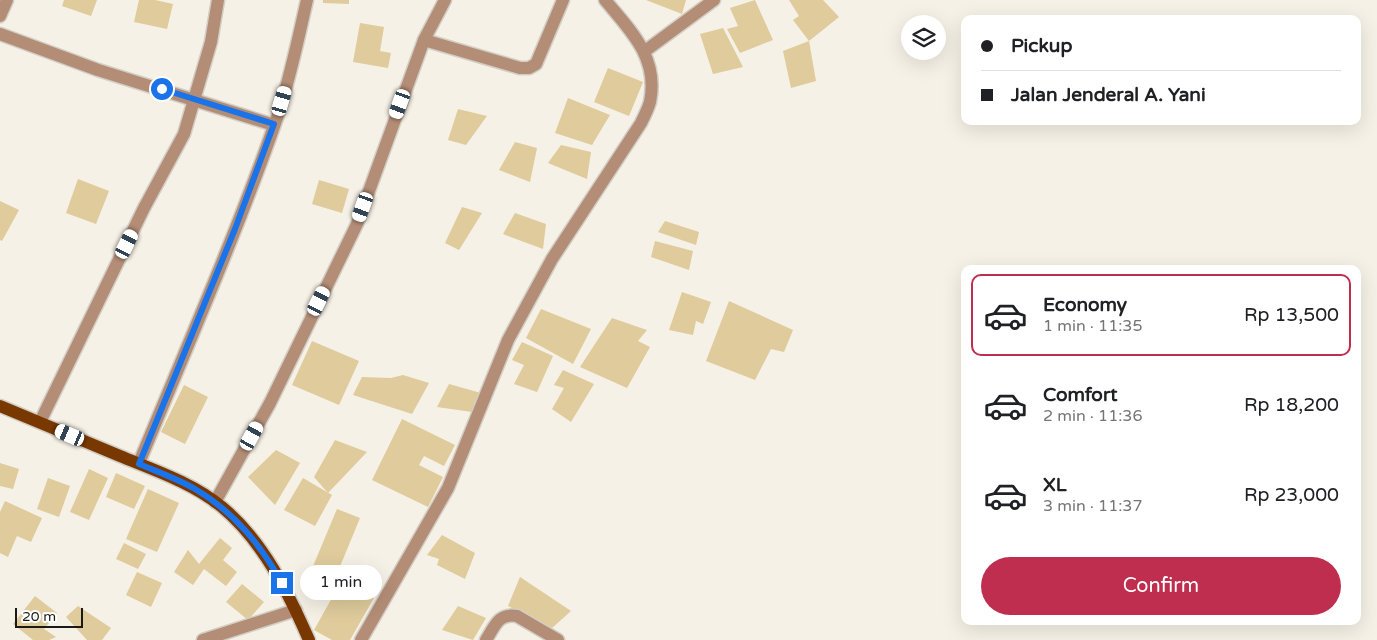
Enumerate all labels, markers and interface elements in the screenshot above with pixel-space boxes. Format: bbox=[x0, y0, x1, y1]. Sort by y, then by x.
map controls bbox=[901, 15, 946, 60]
button: layers bbox=[901, 15, 946, 60]
text: Pickup bbox=[1011, 35, 1072, 57]
route start bbox=[151, 78, 173, 100]
text: Jalan Jenderal A. Yani bbox=[1011, 84, 1206, 106]
car bbox=[270, 85, 293, 117]
car bbox=[387, 87, 412, 121]
car bbox=[350, 190, 375, 224]
car bbox=[113, 227, 140, 261]
car bbox=[305, 284, 332, 318]
icon: car bbox=[983, 293, 1028, 338]
text: Economy bbox=[1043, 294, 1127, 316]
text: Rp 13,500 bbox=[1244, 304, 1339, 326]
text: 1 min · 11:35 bbox=[1043, 316, 1142, 336]
icon: car bbox=[983, 383, 1028, 428]
text: Comfort bbox=[1043, 384, 1117, 406]
text: Rp 18,200 bbox=[1244, 394, 1339, 416]
text: 2 min · 11:36 bbox=[1043, 406, 1142, 426]
car bbox=[238, 419, 265, 453]
car bbox=[53, 422, 86, 448]
icon: car bbox=[983, 473, 1028, 518]
text: XL bbox=[1043, 474, 1067, 496]
text: Rp 23,000 bbox=[1244, 484, 1339, 506]
text: 3 min · 11:37 bbox=[1043, 496, 1142, 516]
button: Confirm bbox=[981, 557, 1341, 615]
callout: 1 min bbox=[300, 566, 382, 600]
route end bbox=[271, 572, 293, 594]
text: 1 min bbox=[320, 572, 362, 592]
scale bar bbox=[15, 605, 82, 628]
text: 20 m bbox=[22, 608, 56, 625]

